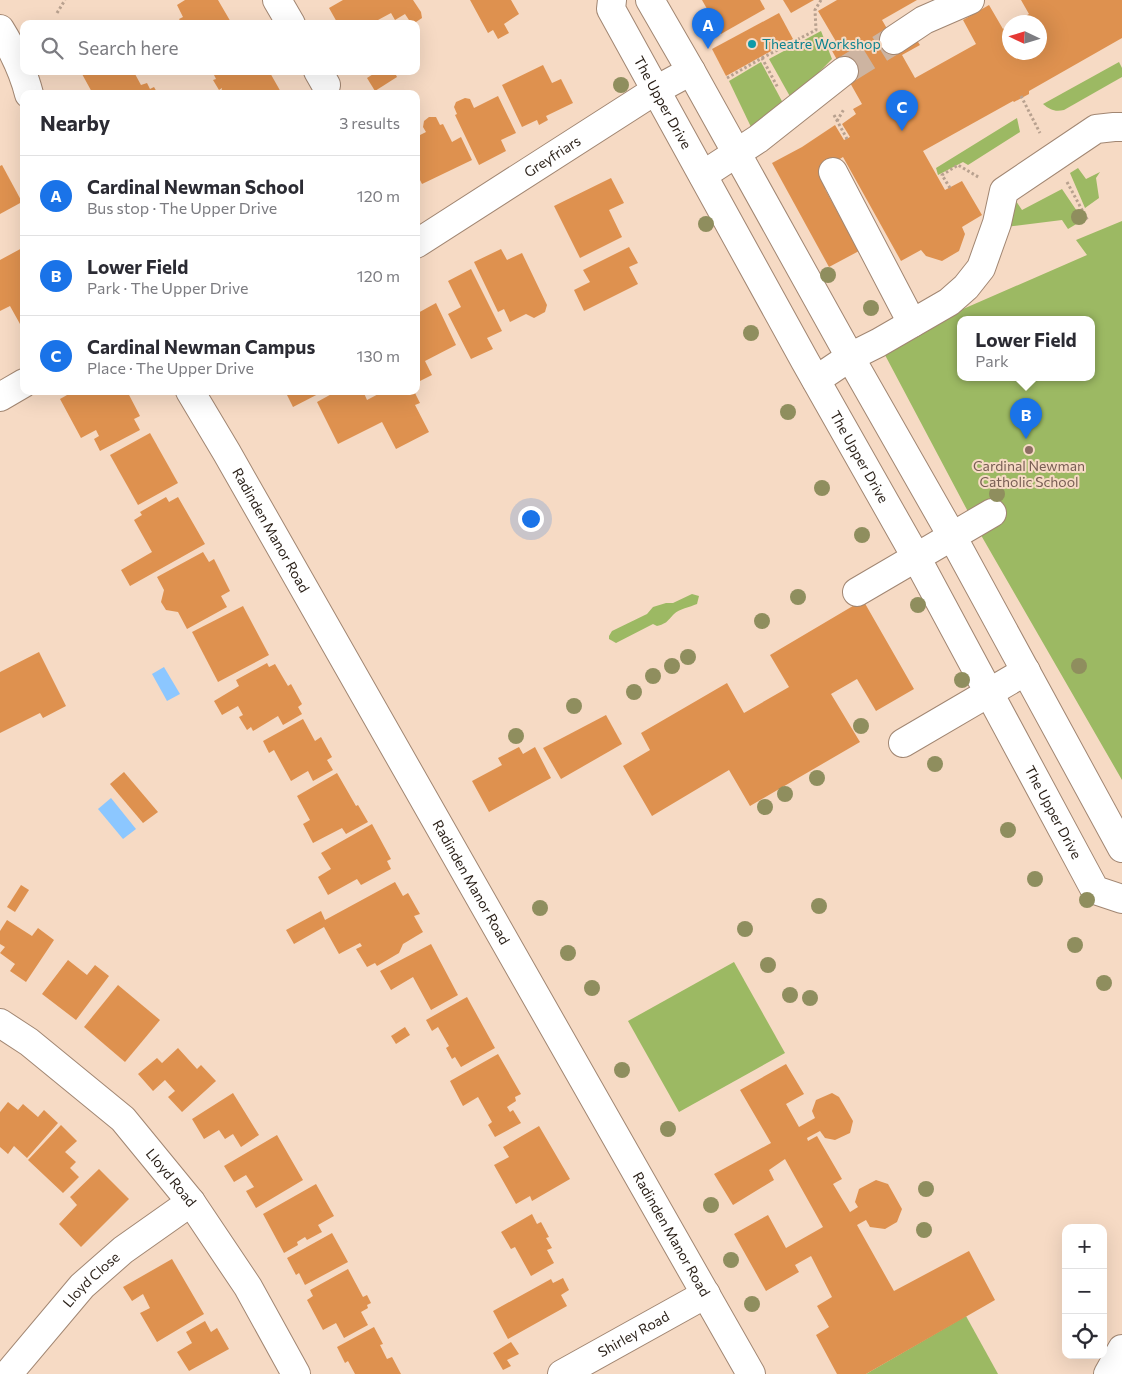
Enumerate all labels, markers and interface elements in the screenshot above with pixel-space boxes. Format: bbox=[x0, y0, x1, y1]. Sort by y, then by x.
pin: A bbox=[692, 8, 724, 49]
north arrow bbox=[1002, 15, 1047, 60]
search box bbox=[20, 20, 420, 75]
icon: search bbox=[38, 34, 66, 62]
place label: Theatre Workshop bbox=[762, 35, 881, 52]
text: Search here bbox=[78, 36, 178, 59]
marker: Theatre Workshop bbox=[746, 38, 758, 50]
street label: The Upper Drive bbox=[631, 53, 695, 152]
pin: C bbox=[886, 90, 918, 131]
text: Nearby bbox=[40, 110, 110, 135]
text: 3 results bbox=[339, 113, 400, 132]
street label: Greyfriars bbox=[521, 132, 584, 180]
text: Cardinal Newman School bbox=[87, 175, 304, 198]
text: A bbox=[50, 186, 62, 205]
text: 120 m bbox=[357, 186, 400, 205]
text: Bus stop · The Upper Drive bbox=[87, 198, 277, 217]
text: Lower Field bbox=[87, 255, 188, 278]
text: B bbox=[51, 266, 61, 285]
text: 120 m bbox=[357, 266, 400, 285]
text: Park · The Upper Drive bbox=[87, 278, 248, 297]
popup bbox=[957, 316, 1095, 381]
text: Lower Field bbox=[975, 328, 1077, 351]
text: Cardinal Newman Campus bbox=[87, 335, 315, 358]
text: C bbox=[51, 346, 61, 365]
text: 130 m bbox=[357, 346, 400, 365]
text: Park bbox=[975, 351, 1009, 370]
text: Place · The Upper Drive bbox=[87, 358, 254, 377]
pin: B bbox=[1010, 398, 1042, 439]
street label: The Upper Drive bbox=[827, 407, 893, 506]
marker: Cardinal Newman Catholic School bbox=[1023, 444, 1035, 456]
place label: Cardinal Newman Catholic School bbox=[973, 457, 1085, 490]
street label: Radinden Manor Road bbox=[229, 465, 314, 595]
your location bbox=[518, 506, 544, 532]
street label: The Upper Drive bbox=[1022, 762, 1086, 862]
street label: Radinden Manor Road bbox=[429, 817, 514, 947]
street label: Lloyd Road bbox=[143, 1145, 200, 1210]
street label: Radinden Manor Road bbox=[630, 1169, 714, 1299]
map controls bbox=[1062, 1224, 1107, 1359]
button: + bbox=[1062, 1224, 1107, 1269]
street label: Lloyd Close bbox=[59, 1248, 123, 1311]
button: − bbox=[1062, 1269, 1107, 1314]
street label: Shirley Road bbox=[595, 1307, 672, 1360]
button: locate bbox=[1062, 1314, 1107, 1359]

